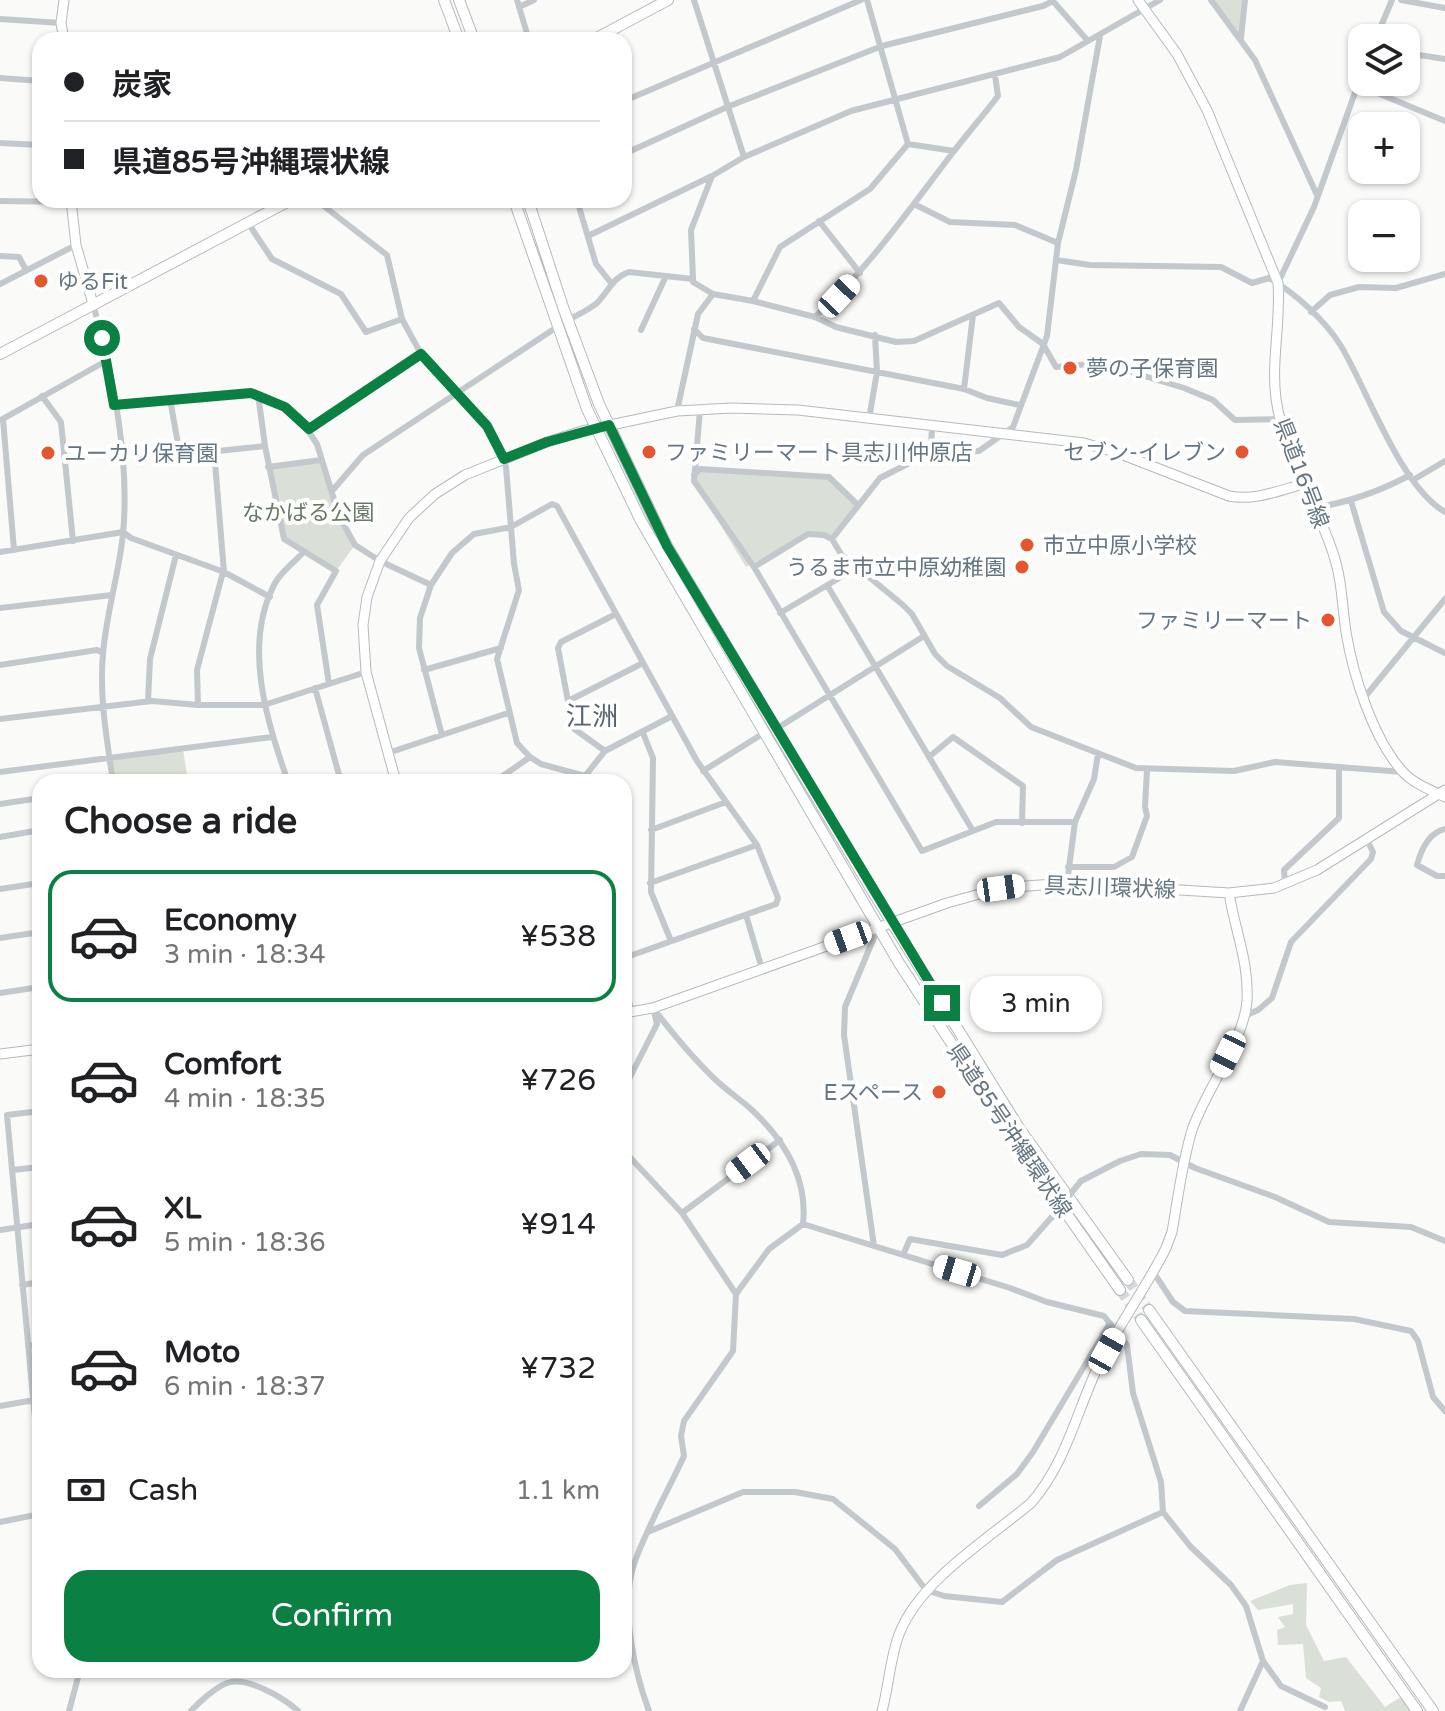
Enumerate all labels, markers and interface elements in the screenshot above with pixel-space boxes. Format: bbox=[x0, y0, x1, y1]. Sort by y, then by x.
map controls bbox=[1348, 24, 1420, 272]
button: layers bbox=[1348, 24, 1420, 96]
text: 炭家 bbox=[112, 67, 172, 104]
button: + bbox=[1348, 112, 1420, 184]
text: 県道85号沖縄環状線 bbox=[112, 144, 390, 181]
button: − bbox=[1348, 200, 1420, 272]
place label: ゆるFit bbox=[57, 269, 128, 295]
car bbox=[814, 270, 864, 322]
marker: ゆるFit bbox=[32, 272, 50, 290]
route start bbox=[84, 320, 120, 356]
place label: 夢の子保育園 bbox=[1086, 356, 1218, 382]
marker: 夢の子保育園 bbox=[1061, 359, 1079, 377]
street label: 県道16号線 bbox=[1268, 415, 1334, 532]
place label: ファミリーマート具志川仲原店 bbox=[665, 440, 973, 466]
place label: セブン-イレブン bbox=[1063, 440, 1226, 466]
place label: ユーカリ保育園 bbox=[64, 441, 218, 467]
marker: ファミリーマート具志川仲原店 bbox=[640, 443, 658, 461]
marker: セブン-イレブン bbox=[1233, 443, 1251, 461]
marker: ユーカリ保育園 bbox=[39, 444, 57, 462]
park label: なかばる公園 bbox=[242, 500, 374, 526]
place label: 市立中原小学校 bbox=[1043, 533, 1197, 559]
marker: 市立中原小学校 bbox=[1018, 536, 1036, 554]
place label: うるま市立中原幼稚園 bbox=[786, 555, 1006, 581]
marker: うるま市立中原幼稚園 bbox=[1013, 558, 1031, 576]
place label: ファミリーマート bbox=[1136, 608, 1312, 634]
marker: ファミリーマート bbox=[1319, 611, 1337, 629]
district label: 江洲 bbox=[566, 701, 618, 732]
text: Choose a ride bbox=[64, 800, 297, 843]
car bbox=[976, 873, 1026, 903]
street label: 具志川環状線 bbox=[1044, 873, 1176, 903]
icon: car bbox=[68, 900, 140, 972]
text: Economy bbox=[164, 902, 297, 939]
text: ¥538 bbox=[520, 918, 596, 955]
car bbox=[821, 919, 875, 957]
text: 3 min · 18:34 bbox=[164, 939, 326, 970]
callout: 3 min bbox=[970, 975, 1102, 1031]
route end bbox=[924, 985, 960, 1021]
text: 3 min bbox=[1001, 988, 1071, 1019]
car bbox=[1207, 1027, 1249, 1081]
street label: 県道85号沖縄環状線 bbox=[941, 1039, 1077, 1222]
icon: car bbox=[68, 1044, 140, 1116]
text: Comfort bbox=[164, 1046, 282, 1083]
text: ¥726 bbox=[520, 1062, 596, 1099]
place label: Eスペース bbox=[824, 1080, 923, 1106]
text: 4 min · 18:35 bbox=[164, 1083, 326, 1114]
marker: Eスペース bbox=[930, 1083, 948, 1101]
car bbox=[722, 1139, 774, 1187]
icon: car bbox=[68, 1188, 140, 1260]
text: XL bbox=[164, 1190, 201, 1227]
text: ¥914 bbox=[520, 1206, 596, 1243]
text: 5 min · 18:36 bbox=[164, 1227, 326, 1258]
car bbox=[931, 1253, 983, 1289]
car bbox=[1085, 1324, 1129, 1378]
icon: car bbox=[68, 1332, 140, 1404]
text: Moto bbox=[164, 1334, 240, 1371]
text: ¥732 bbox=[520, 1350, 596, 1387]
text: 6 min · 18:37 bbox=[164, 1371, 326, 1402]
icon: cash bbox=[64, 1468, 108, 1512]
text: Cash bbox=[128, 1472, 198, 1509]
text: 1.1 km bbox=[516, 1475, 600, 1506]
button: Confirm bbox=[64, 1570, 600, 1662]

